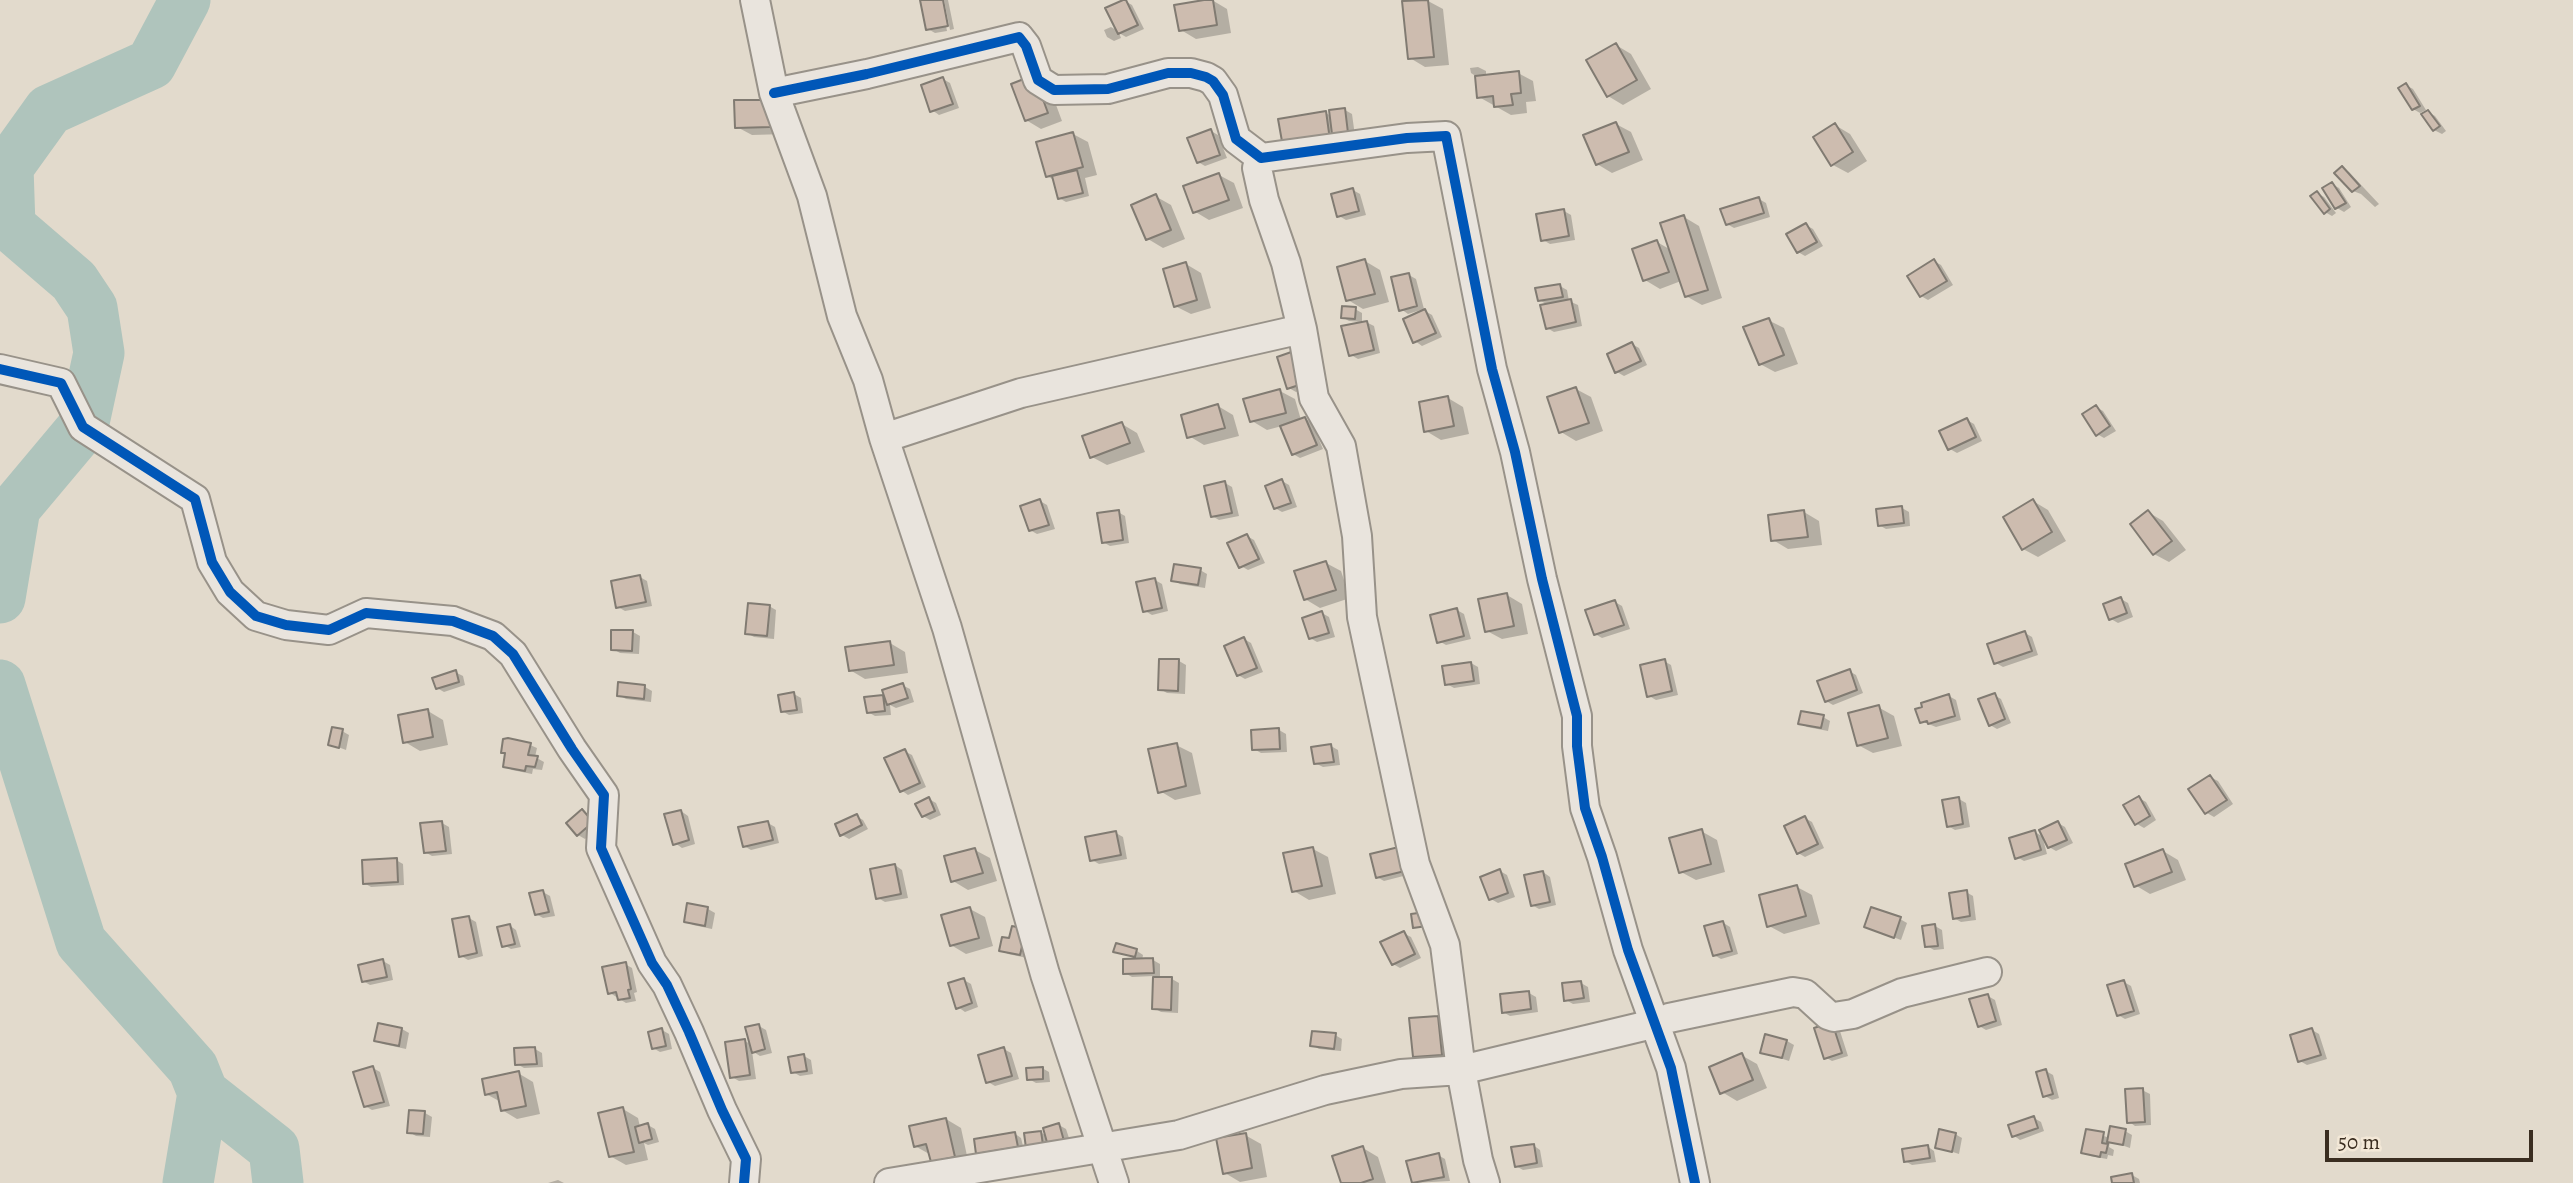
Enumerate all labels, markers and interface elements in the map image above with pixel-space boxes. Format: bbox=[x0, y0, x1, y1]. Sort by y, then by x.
scale bar bbox=[2328, 1116, 2536, 1160]
text: 50 m bbox=[2338, 1128, 2380, 1156]

